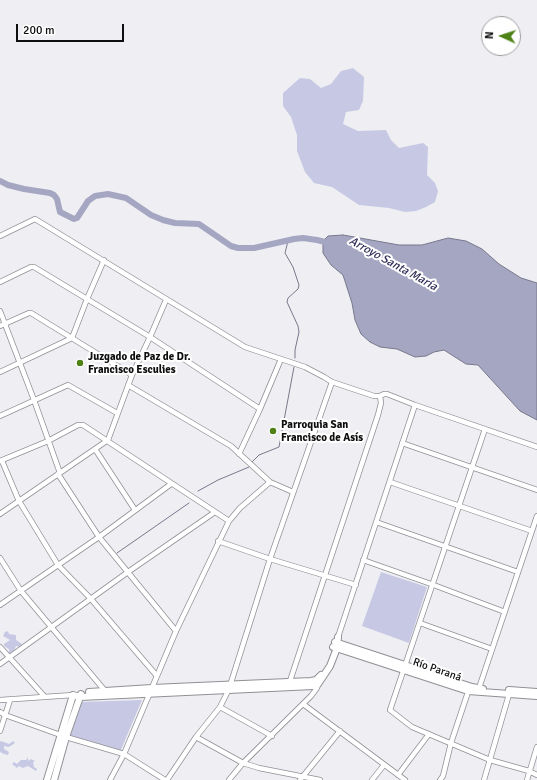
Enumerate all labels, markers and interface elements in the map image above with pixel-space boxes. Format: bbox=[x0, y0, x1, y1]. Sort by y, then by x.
scale bar bbox=[18, 16, 126, 42]
north arrow bbox=[481, 16, 521, 56]
text: 200 m bbox=[23, 23, 55, 38]
text: N bbox=[483, 31, 496, 40]
water label: Arroyo Santa María bbox=[347, 234, 439, 294]
place label: Juzgado de Paz de Dr. Francisco Esculies bbox=[88, 350, 191, 376]
marker: Juzgado de Paz de Dr. Francisco Esculies bbox=[75, 358, 85, 368]
place label: Parroquia San Francisco de Asís bbox=[281, 418, 363, 444]
marker: Parroquia San Francisco de Asís bbox=[268, 426, 278, 436]
street label: Río Paraná bbox=[411, 656, 463, 684]

